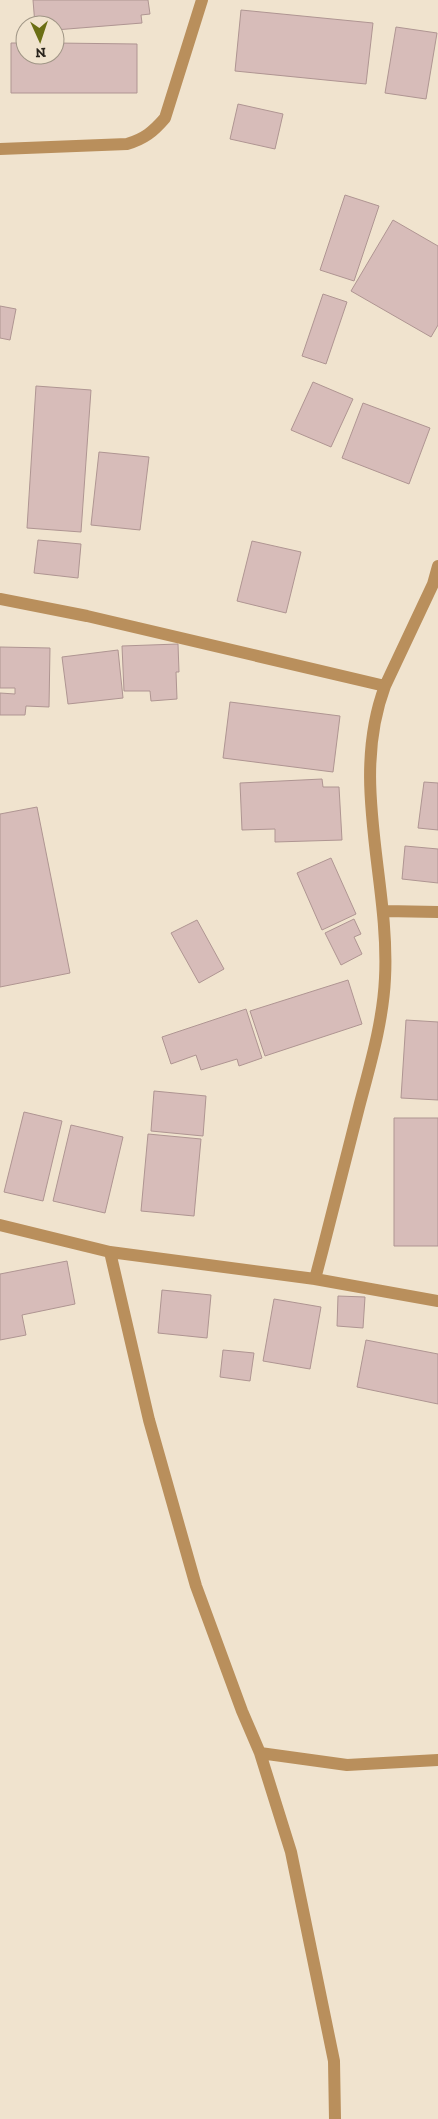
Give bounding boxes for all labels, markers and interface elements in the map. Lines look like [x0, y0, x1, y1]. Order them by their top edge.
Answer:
north arrow [15, 15, 65, 65]
text: N [35, 44, 46, 61]

